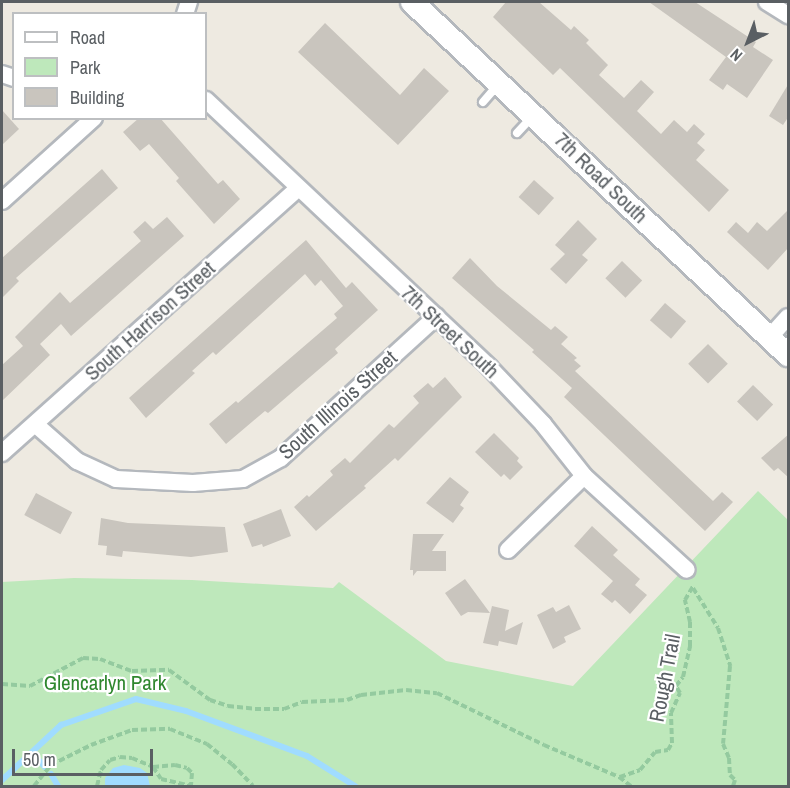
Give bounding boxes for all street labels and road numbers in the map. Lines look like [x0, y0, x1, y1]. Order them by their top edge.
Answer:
street label: 7th Road South [549, 127, 653, 229]
street label: South Harrison Street [80, 256, 220, 386]
street label: 7th Street South [396, 280, 504, 384]
street label: South Illinois Street [274, 345, 402, 465]
street label: Rough Trail [644, 632, 686, 724]

